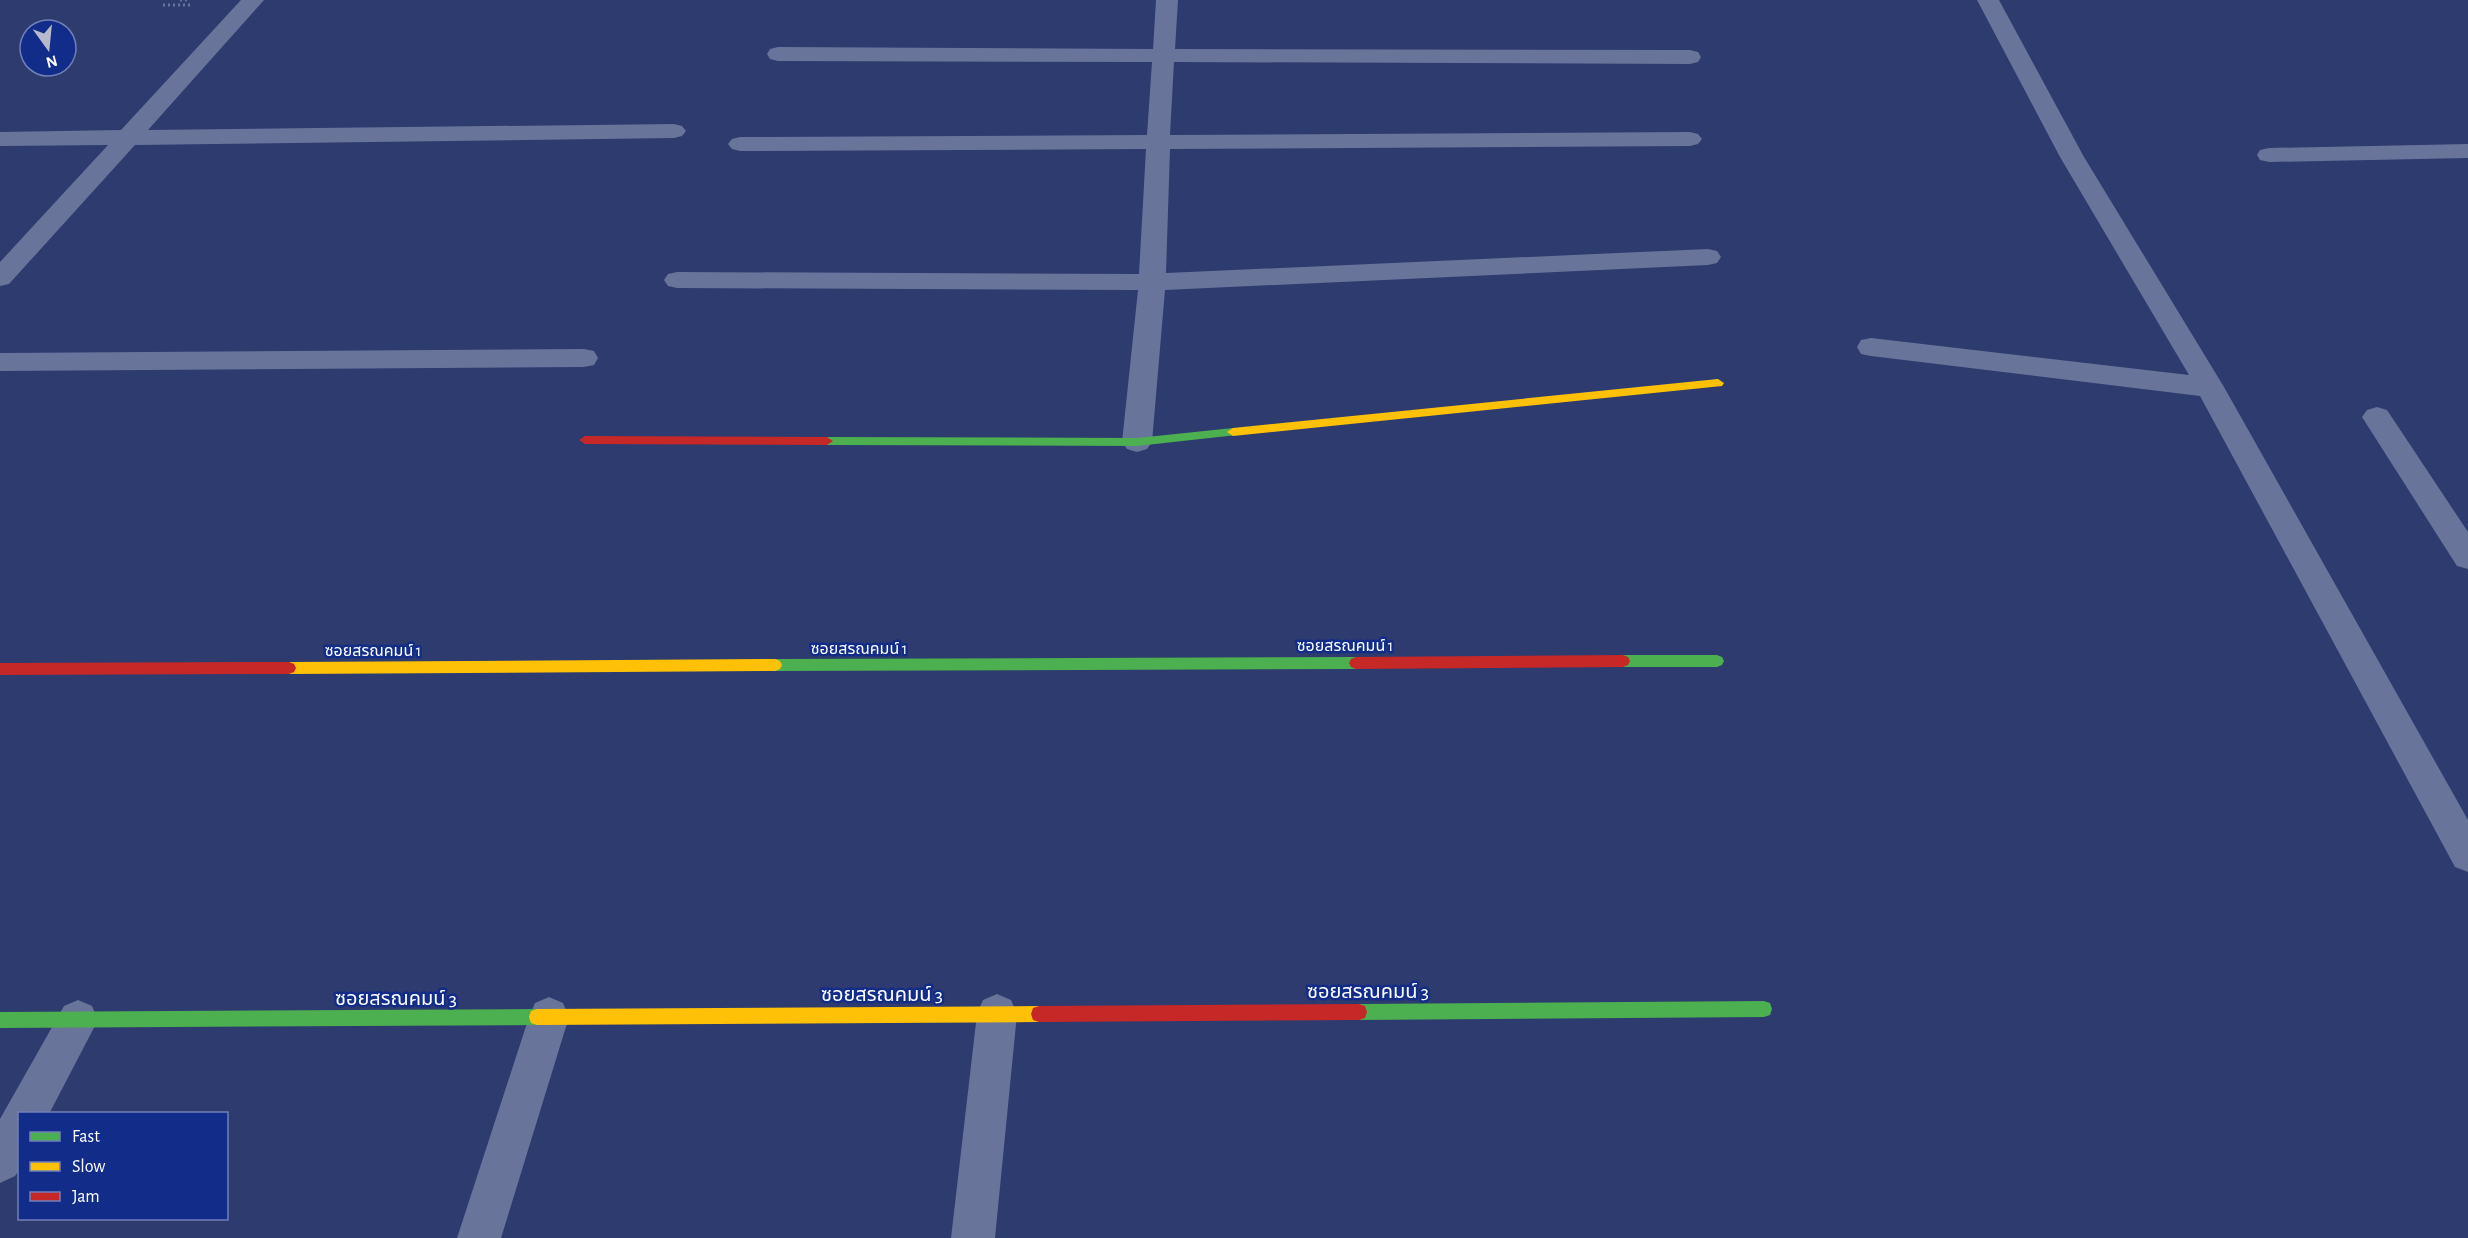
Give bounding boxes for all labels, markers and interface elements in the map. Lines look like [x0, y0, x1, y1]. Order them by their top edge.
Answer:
north arrow [18, 18, 78, 78]
text: N [44, 52, 59, 71]
street label: ซอยสรณคมน์ 1 [1297, 638, 1393, 654]
street label: ซอยสรณคมน์ 1 [811, 641, 907, 657]
street label: ซอยสรณคมน์ 1 [325, 643, 421, 659]
street label: ซอยสรณคมน์ 3 [1307, 982, 1429, 1002]
street label: ซอยสรณคมน์ 3 [821, 985, 943, 1005]
street label: ซอยสรณคมน์ 3 [335, 989, 457, 1009]
legend [18, 1112, 228, 1220]
text: Fast [72, 1128, 100, 1146]
text: Slow [72, 1158, 105, 1176]
text: Jam [72, 1188, 100, 1206]

